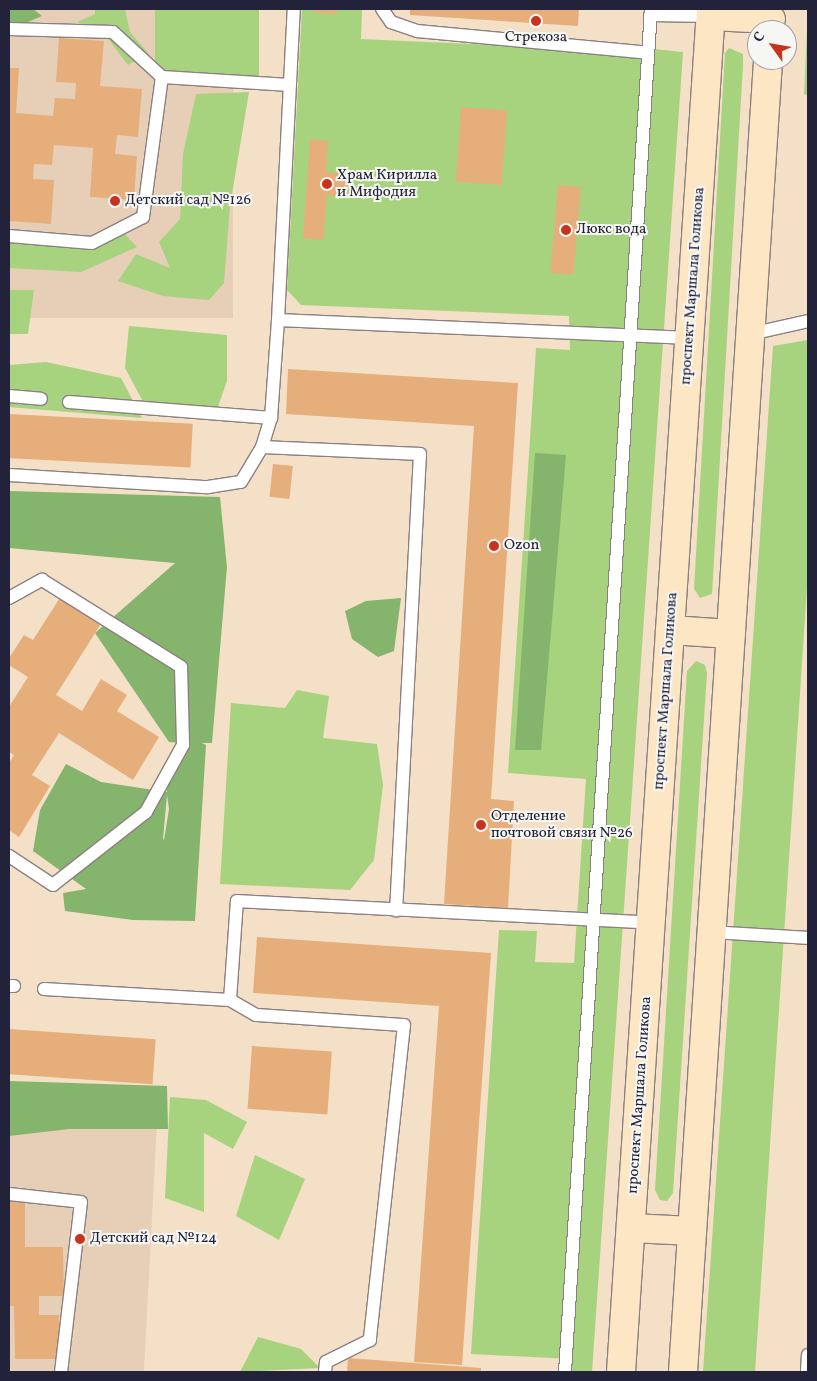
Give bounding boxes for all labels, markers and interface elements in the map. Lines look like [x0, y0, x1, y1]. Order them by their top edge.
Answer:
marker: Стрекоза [530, 15, 542, 27]
north arrow [747, 20, 797, 70]
text: С [749, 28, 770, 46]
place label: Стрекоза [505, 29, 567, 47]
place label: Храм Кирилла и Мифодия [337, 166, 437, 201]
marker: Храм Кирилла и Мифодия [321, 178, 333, 190]
street label: проспект Маршала Голикова [677, 187, 709, 385]
place label: Детский сад №126 [125, 192, 251, 210]
marker: Детский сад №126 [109, 195, 121, 207]
place label: Люкс вода [576, 221, 646, 239]
marker: Люкс вода [560, 224, 572, 236]
place label: Ozon [504, 537, 539, 555]
marker: Ozon [488, 540, 500, 552]
street label: проспект Маршала Голикова [650, 592, 682, 790]
place label: Отделение почтовой связи №26 [491, 807, 633, 842]
marker: Отделение почтовой связи №26 [475, 819, 487, 831]
street label: проспект Маршала Голикова [624, 996, 656, 1194]
place label: Детский сад №124 [90, 1230, 217, 1248]
marker: Детский сад №124 [74, 1233, 86, 1245]

